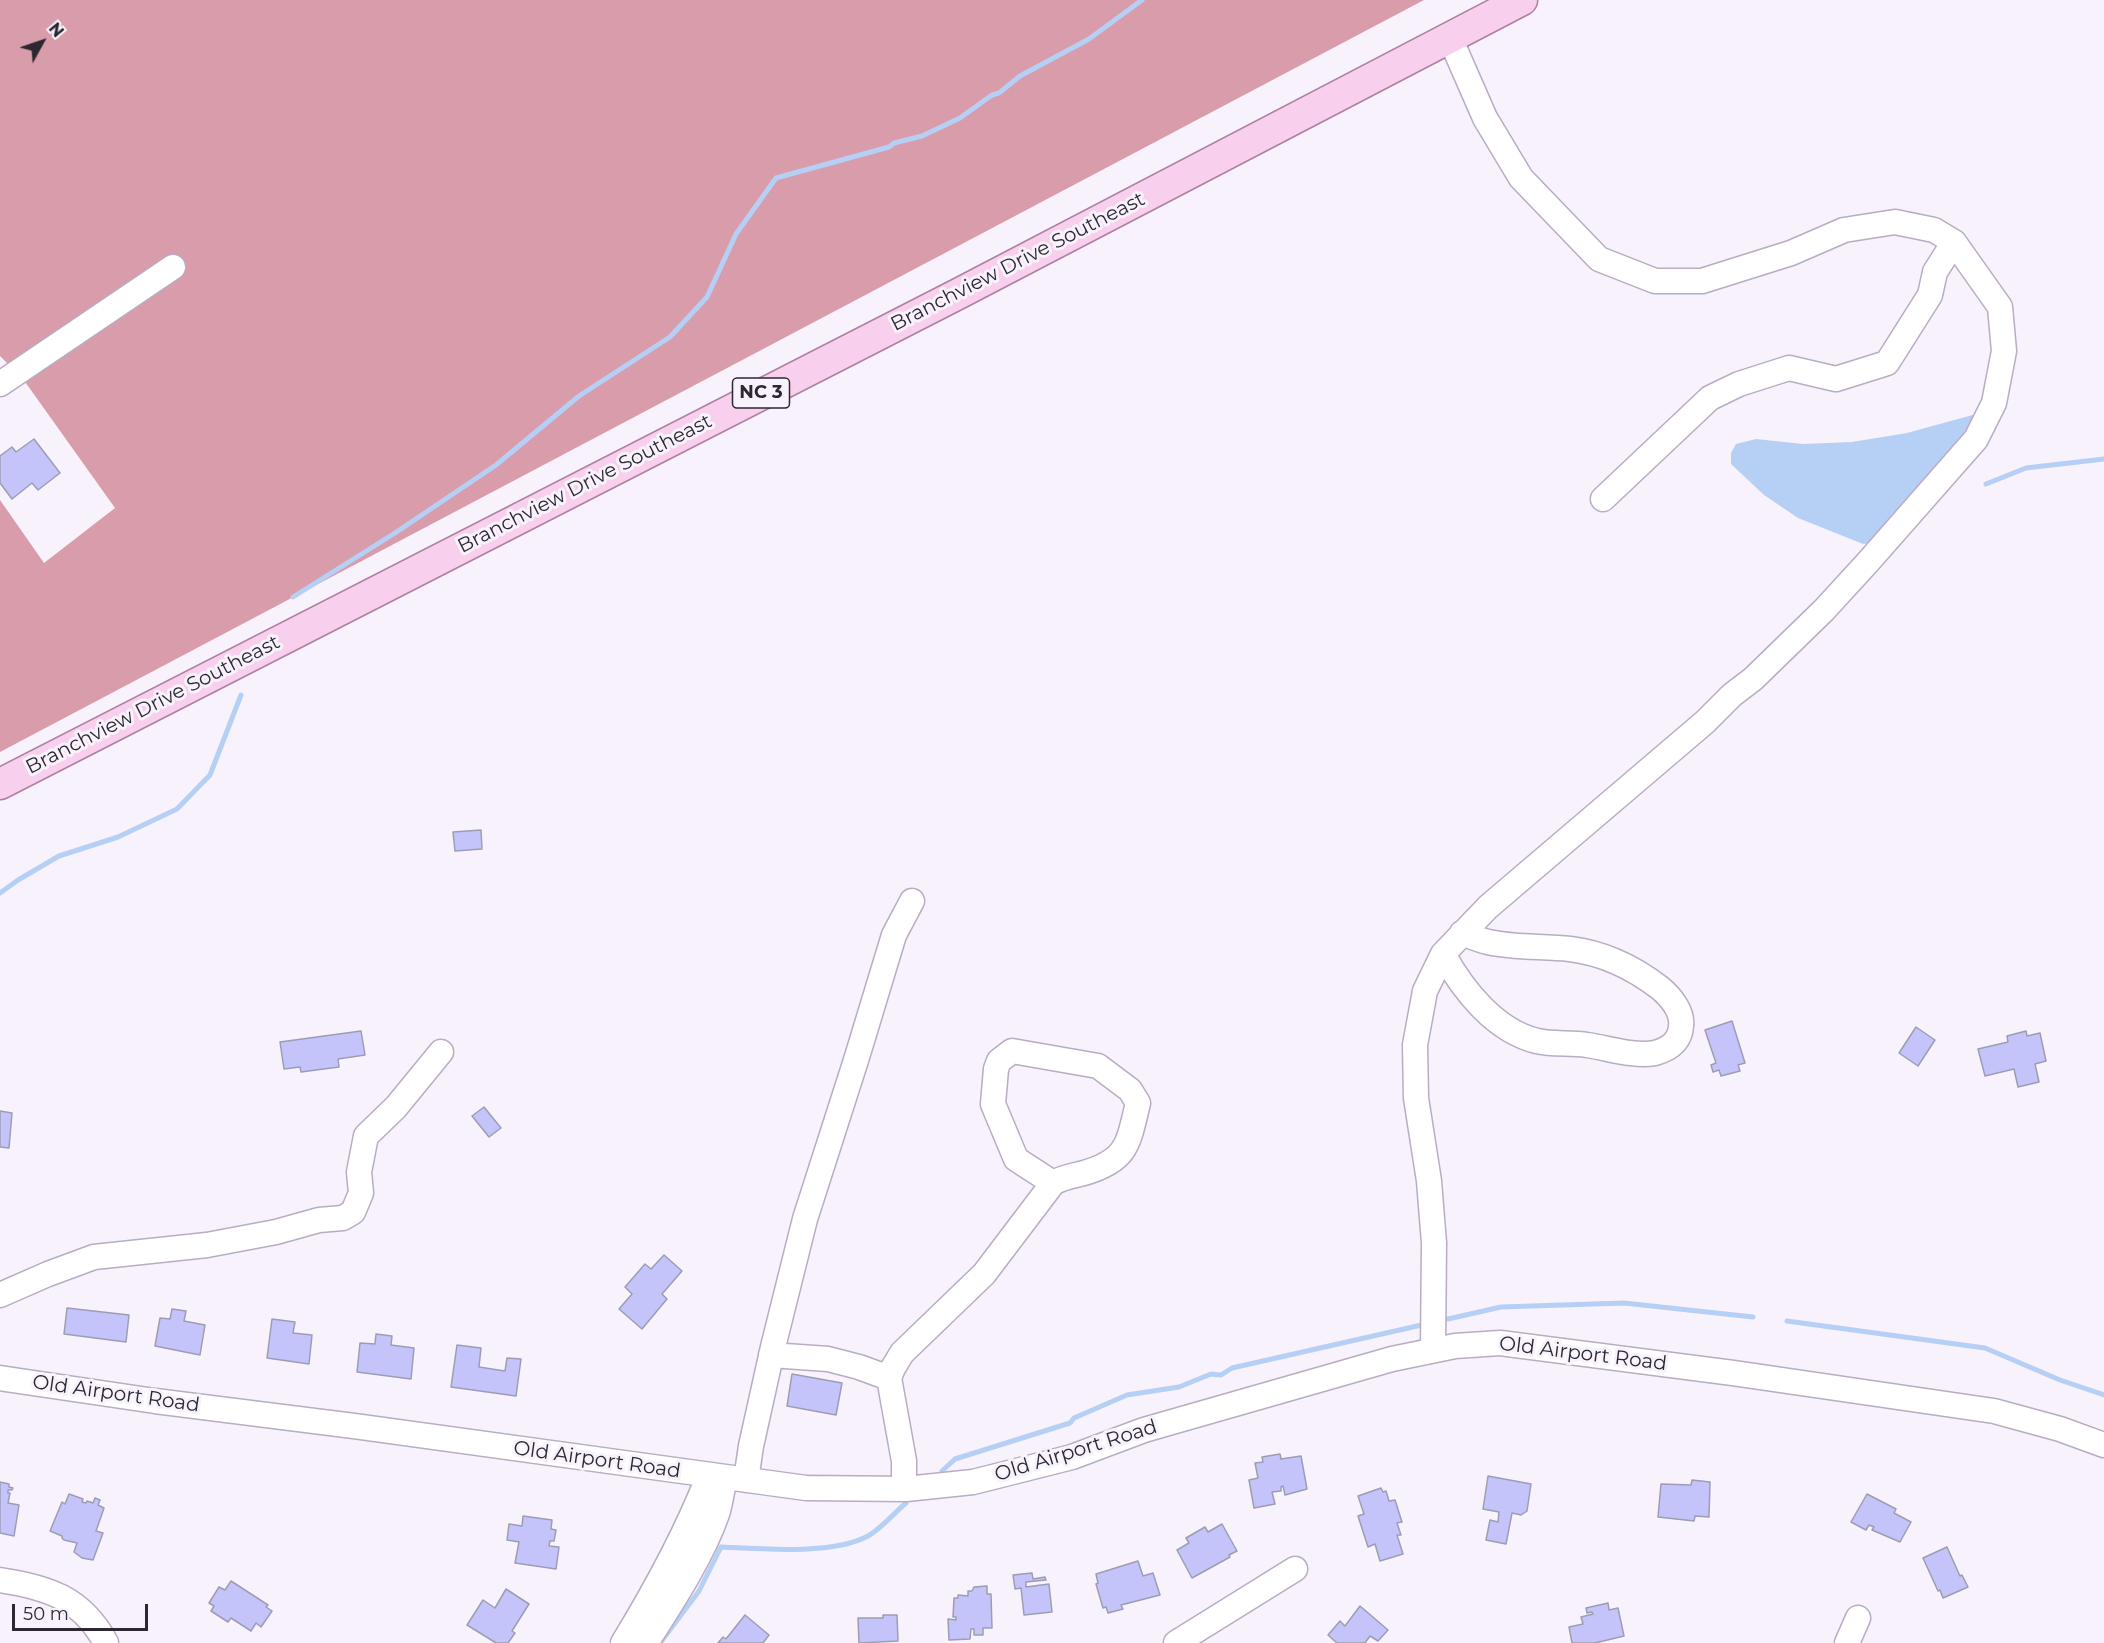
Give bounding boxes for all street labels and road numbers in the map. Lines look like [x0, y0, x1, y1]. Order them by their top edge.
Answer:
street label: Branchview Drive Southeast [887, 187, 1149, 337]
road number: NC 3 [732, 378, 789, 408]
street label: Branchview Drive Southeast [454, 409, 716, 559]
street label: Branchview Drive Southeast [22, 630, 284, 780]
street label: Old Airport Road [1498, 1332, 1668, 1376]
street label: Old Airport Road [31, 1370, 201, 1418]
street label: Old Airport Road [992, 1415, 1160, 1487]
street label: Old Airport Road [512, 1436, 682, 1484]

